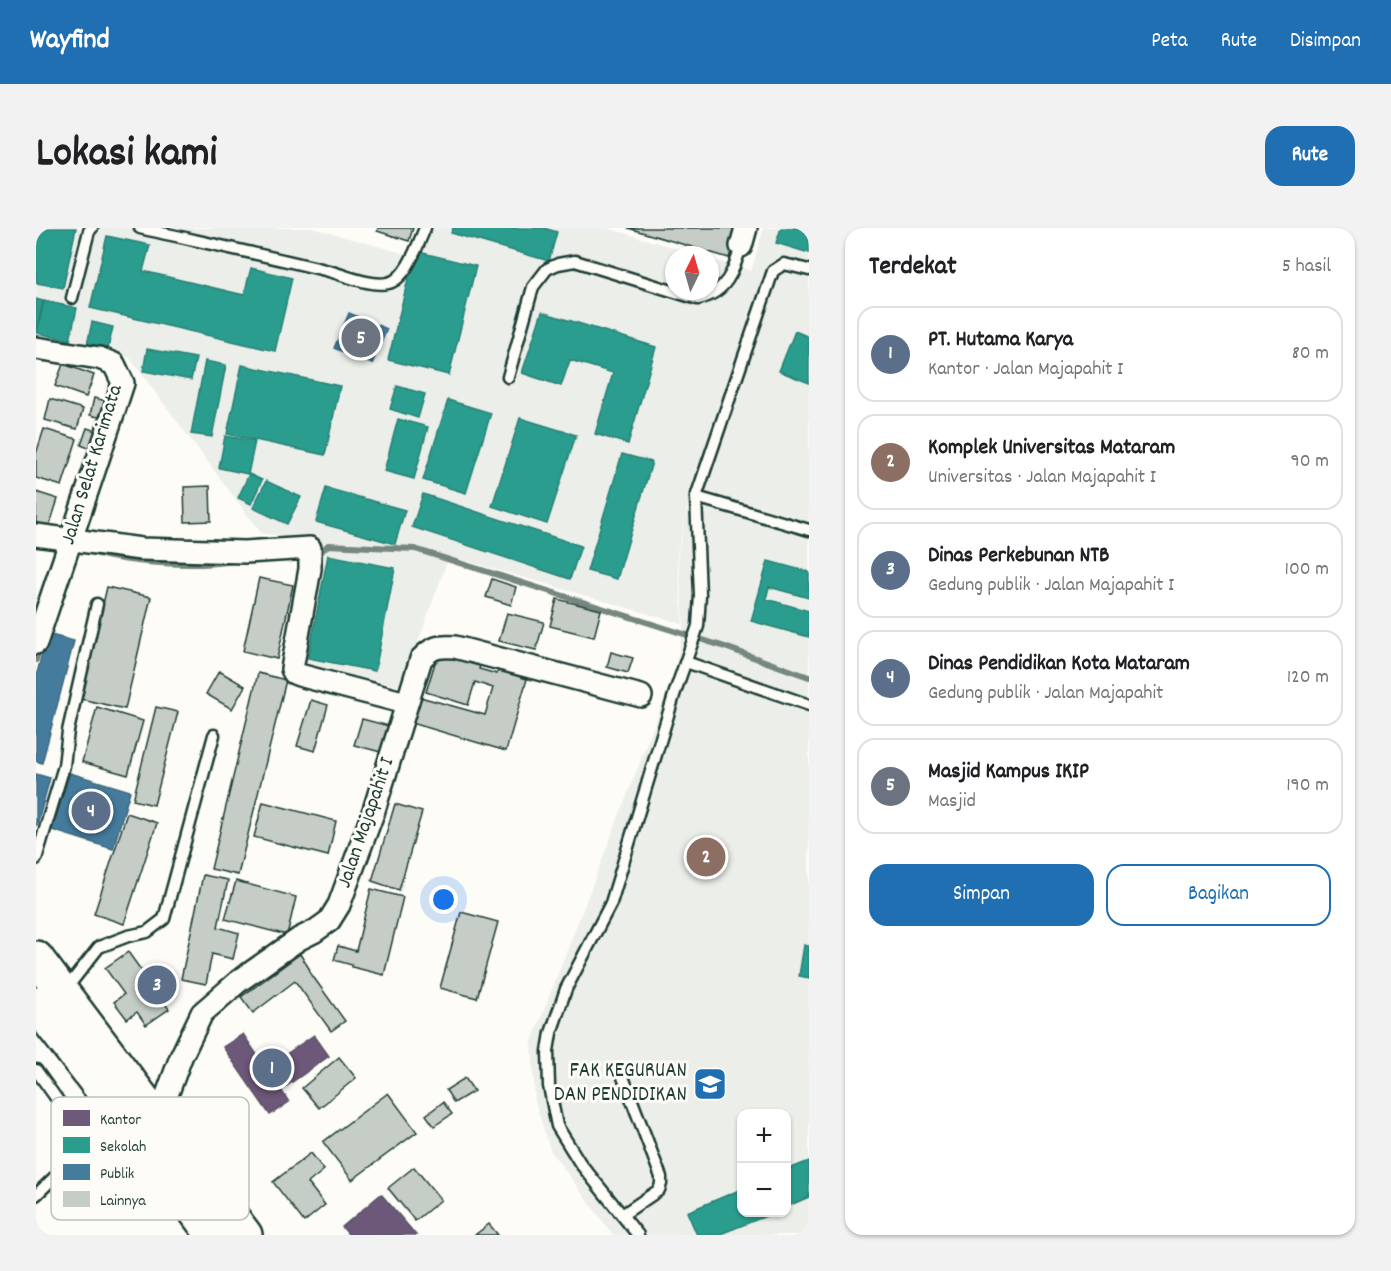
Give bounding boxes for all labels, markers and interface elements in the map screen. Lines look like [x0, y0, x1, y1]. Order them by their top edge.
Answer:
text: Wayfind [30, 22, 110, 62]
text: Peta [1151, 27, 1188, 57]
text: Rute [1221, 27, 1257, 57]
text: Disimpan [1290, 27, 1361, 57]
text: Lokasi kami [36, 126, 217, 186]
button: Rute [1265, 126, 1355, 186]
north arrow [665, 246, 719, 300]
text: Terdekat [869, 249, 957, 286]
text: 5 hasil [1282, 253, 1331, 281]
pin: 5 [342, 316, 380, 360]
text: PT. Hutama Karya [928, 325, 1073, 356]
text: 1 [888, 340, 893, 368]
text: 80 m [1292, 340, 1329, 368]
text: Kantor · Jalan Majapahit I [928, 356, 1123, 384]
street label: Jalan Selat Karimata [54, 380, 132, 549]
text: Komplek Universitas Mataram [928, 433, 1175, 464]
text: 2 [886, 448, 895, 476]
text: 90 m [1291, 448, 1329, 476]
text: Universitas · Jalan Majapahit I [928, 464, 1156, 492]
text: Dinas Perkebunan NTB [928, 541, 1109, 572]
text: 3 [886, 556, 895, 584]
text: 100 m [1285, 556, 1329, 584]
text: Gedung publik · Jalan Majapahit I [928, 572, 1174, 600]
text: Dinas Pendidikan Kota Mataram [928, 649, 1190, 680]
text: 4 [886, 664, 895, 692]
text: 120 m [1287, 664, 1329, 692]
text: Gedung publik · Jalan Majapahit [928, 680, 1163, 708]
street label: Jalan Majapahit I [331, 753, 404, 892]
text: Masjid Kampus IKIP [928, 757, 1089, 788]
text: 5 [886, 772, 895, 800]
text: 190 m [1286, 772, 1329, 800]
pin: 4 [72, 788, 110, 834]
text: Masjid [928, 788, 976, 816]
pin: 2 [686, 834, 726, 880]
button: Simpan [869, 864, 1094, 926]
button: Bagikan [1106, 864, 1331, 926]
your location [429, 885, 458, 914]
pin: 3 [138, 962, 176, 1008]
pin: 1 [252, 1046, 292, 1090]
place label: FAK KEGURUAN DAN PENDIDIKAN [554, 1057, 687, 1111]
school or university icon: FAK KEGURUAN DAN PENDIDIKAN [692, 1066, 728, 1102]
legend [51, 1097, 249, 1220]
text: Kantor [100, 1109, 141, 1132]
map controls [737, 1109, 791, 1217]
button: + [737, 1109, 791, 1163]
text: Sekolah [100, 1136, 146, 1159]
text: Publik [100, 1163, 134, 1186]
button: − [737, 1163, 791, 1217]
text: Lainnya [100, 1190, 146, 1213]

